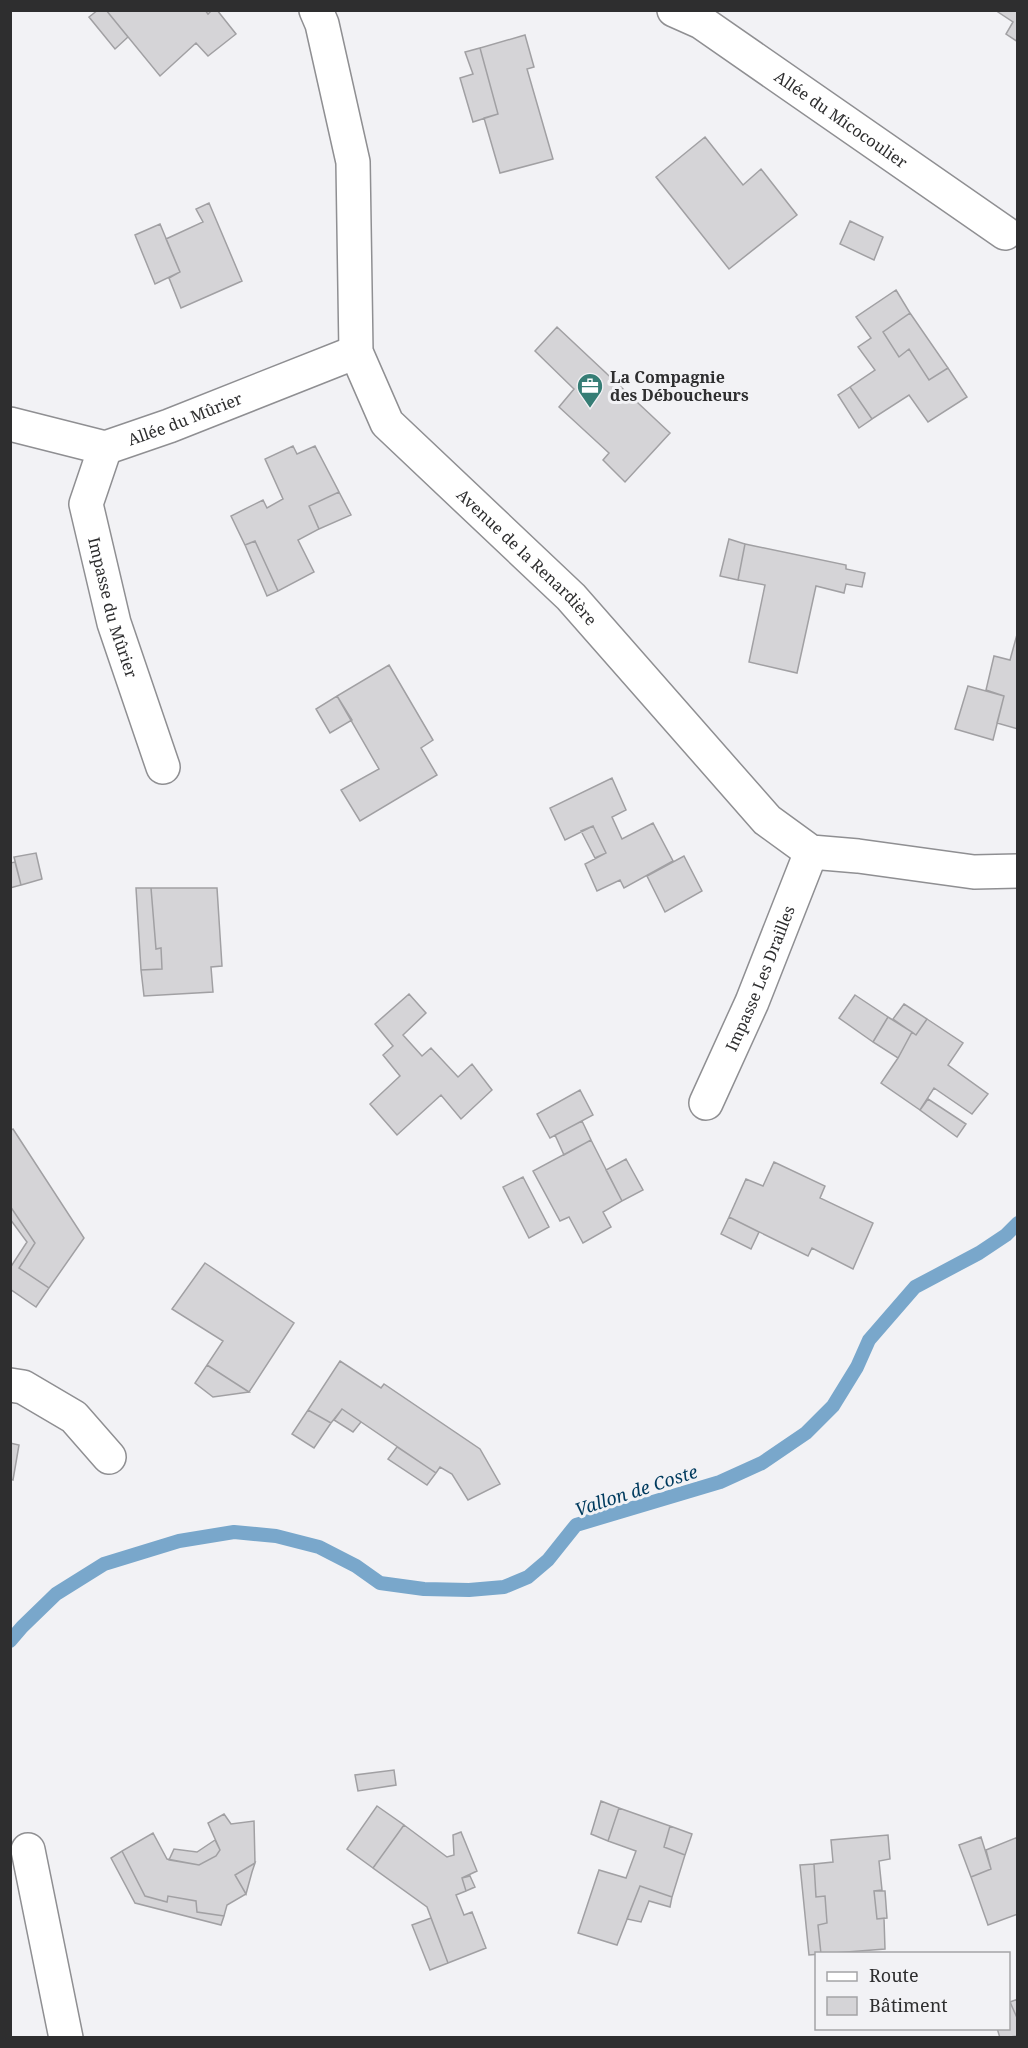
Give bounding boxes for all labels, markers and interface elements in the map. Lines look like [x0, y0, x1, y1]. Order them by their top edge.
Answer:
street label: Allée du Micocoulier [770, 65, 912, 173]
place label: La Compagnie des Déboucheurs [610, 366, 749, 406]
office icon: La Compagnie des Déboucheurs [575, 371, 605, 409]
street label: Allée du Mûrier [125, 387, 246, 450]
street label: Avenue de la Renardière [452, 484, 602, 630]
street label: Impasse du Mûrier [83, 535, 143, 681]
street label: Impasse Les Drailles [720, 902, 800, 1055]
water label: Vallon de Coste [572, 1459, 701, 1521]
legend [815, 1952, 1010, 2030]
text: Route [869, 1963, 919, 1987]
text: Bâtiment [869, 1993, 948, 2017]

